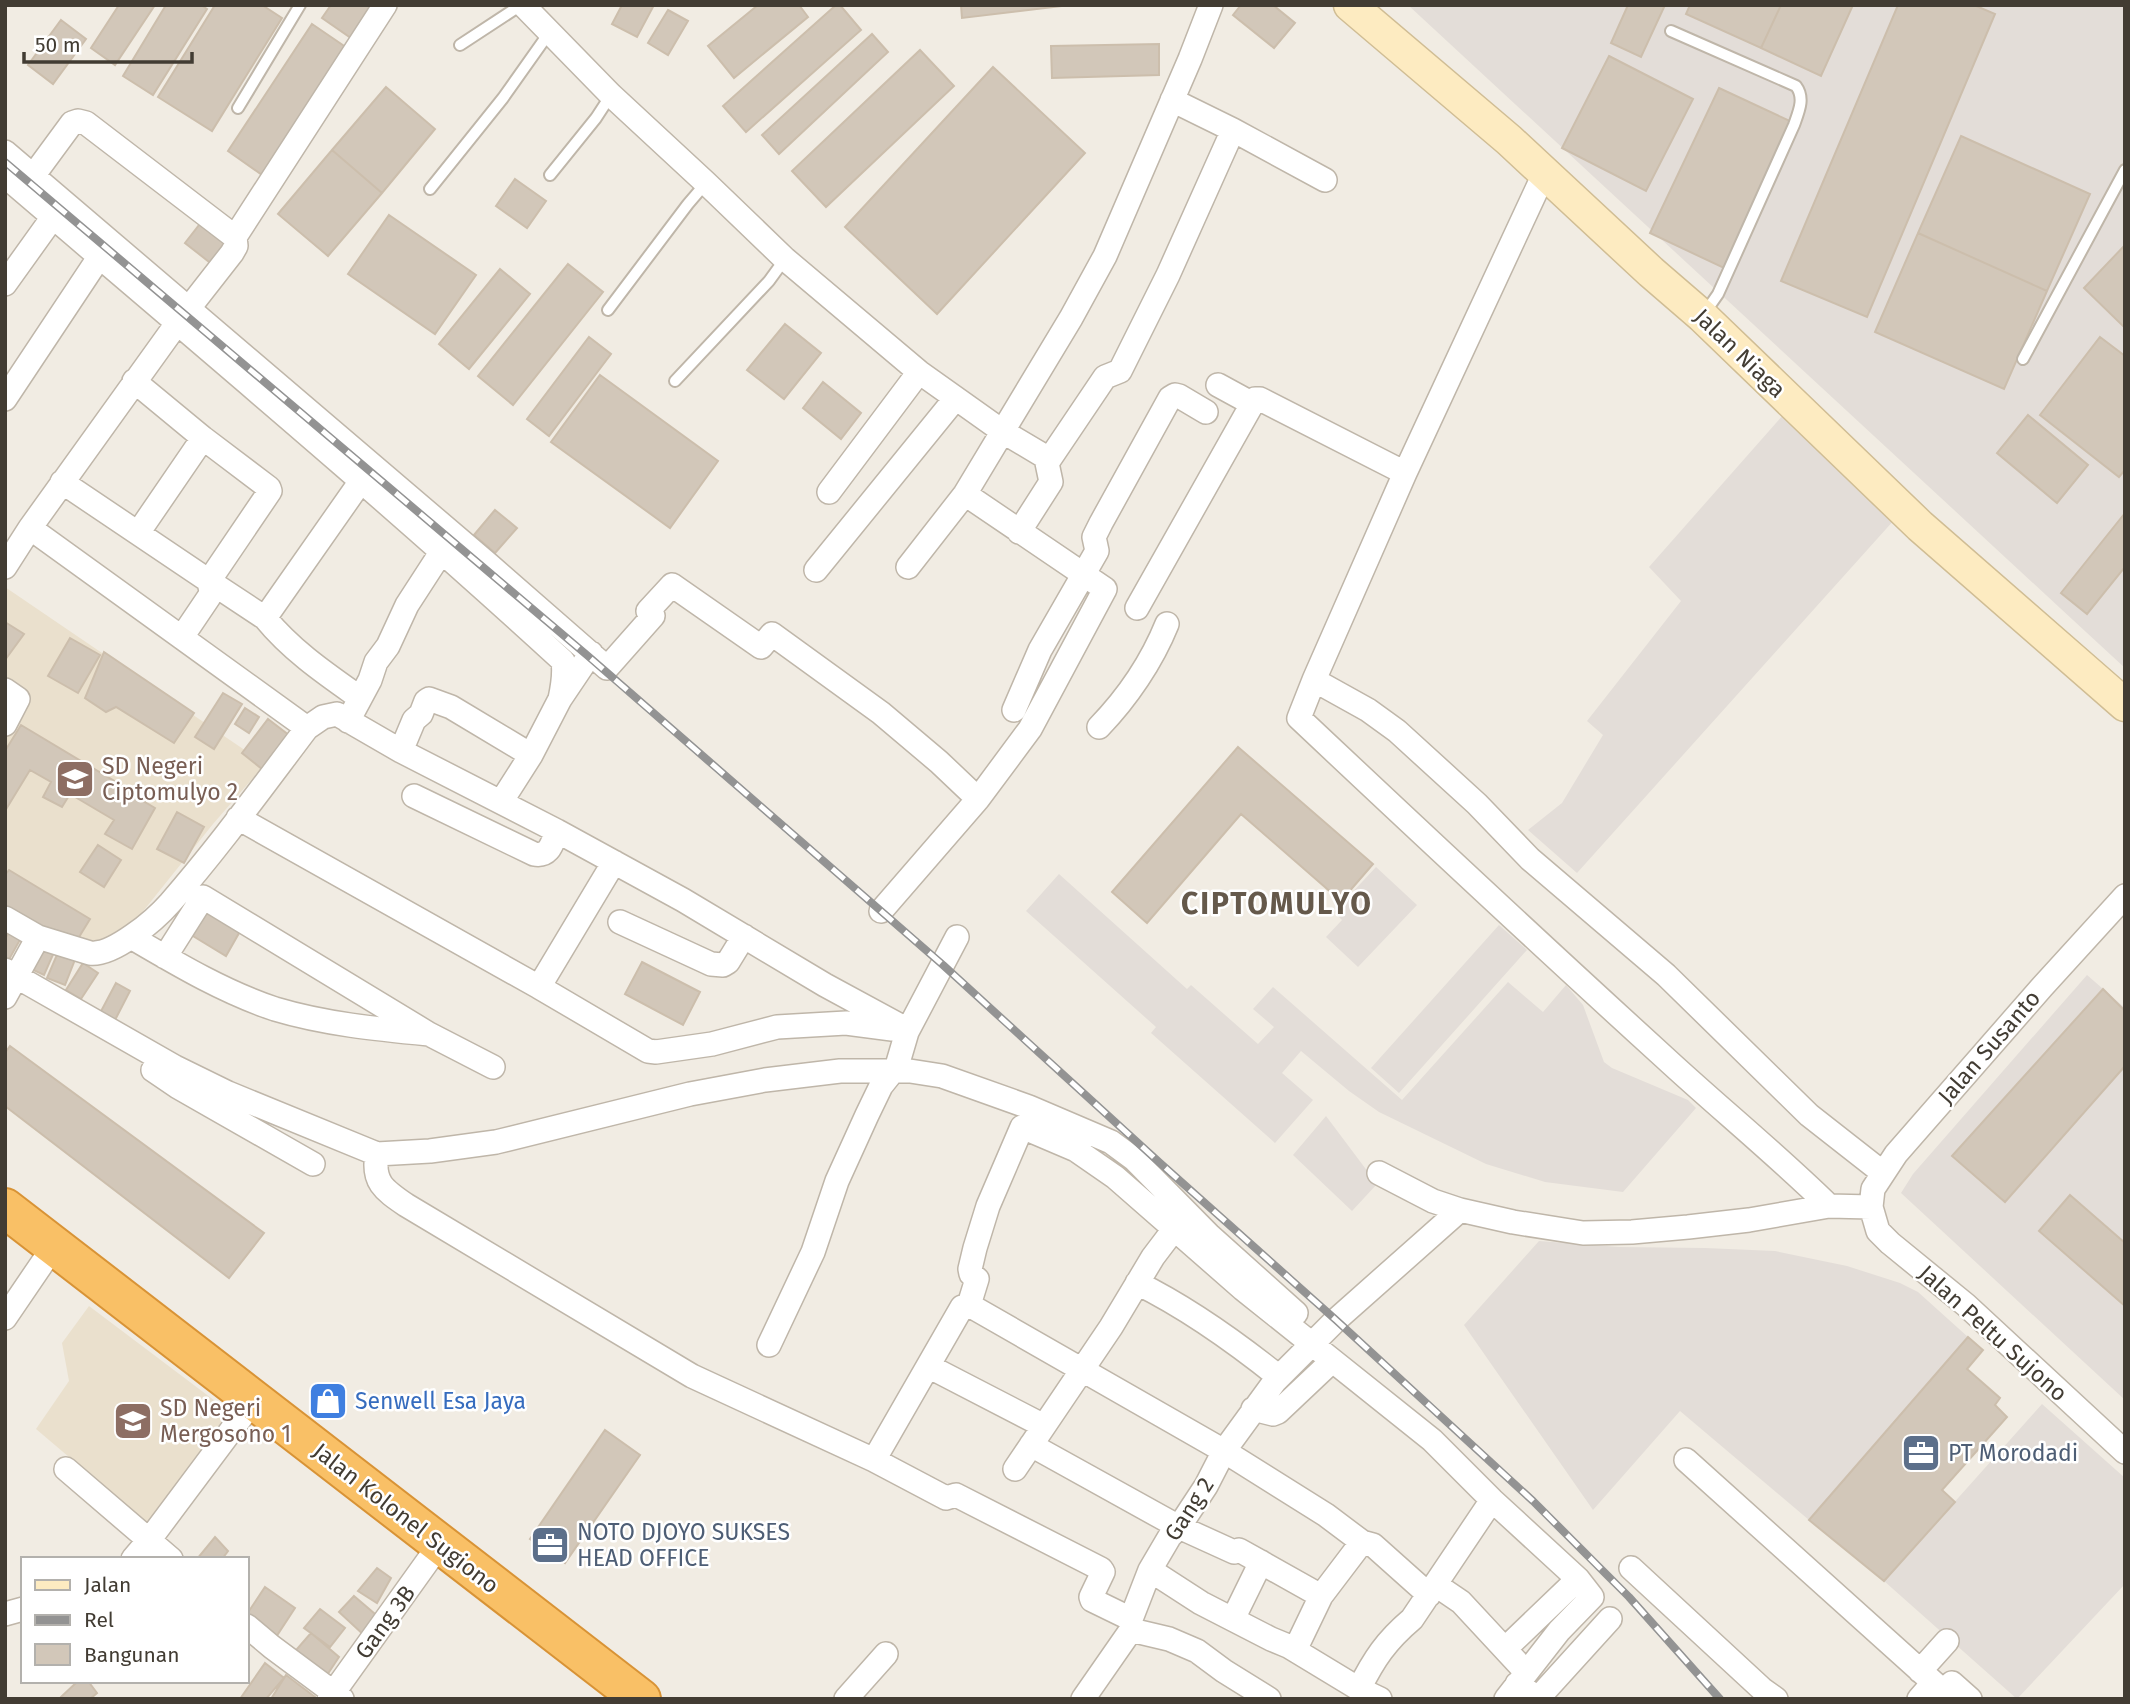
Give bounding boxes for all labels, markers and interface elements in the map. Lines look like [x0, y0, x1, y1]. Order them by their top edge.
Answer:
scale bar [24, 21, 192, 65]
text: 50 m [35, 32, 81, 58]
street label: Jalan Niaga [1688, 302, 1792, 404]
place label: SD Negeri Ciptomulyo 2 [102, 752, 238, 806]
school or university icon: SD Negeri Ciptomulyo 2 [54, 758, 96, 800]
district label: CIPTOMULYO [1181, 886, 1373, 922]
street label: Jalan Susanto [1932, 984, 2046, 1110]
street label: Jalan Peltu Sujono [1913, 1259, 2073, 1407]
shop icon: Senwell Esa Jaya [307, 1380, 349, 1422]
place label: Senwell Esa Jaya [355, 1387, 526, 1415]
place label: SD Negeri Mergosono 1 [160, 1394, 291, 1448]
school or university icon: SD Negeri Mergosono 1 [112, 1400, 154, 1442]
office icon: PT Morodadi [1900, 1432, 1942, 1474]
street label: Jalan Kolonel Sugiono [307, 1437, 505, 1599]
place label: PT Morodadi [1948, 1439, 2078, 1467]
street label: Gang 2 [1158, 1472, 1220, 1546]
place label: NOTO DJOYO SUKSES HEAD OFFICE [577, 1518, 790, 1572]
office icon: NOTO DJOYO SUKSES HEAD OFFICE [529, 1524, 571, 1566]
legend [21, 1557, 248, 1683]
text: Jalan [84, 1572, 131, 1598]
street label: Gang 3B [349, 1580, 421, 1664]
text: Rel [84, 1607, 114, 1633]
text: Bangunan [84, 1642, 179, 1668]

